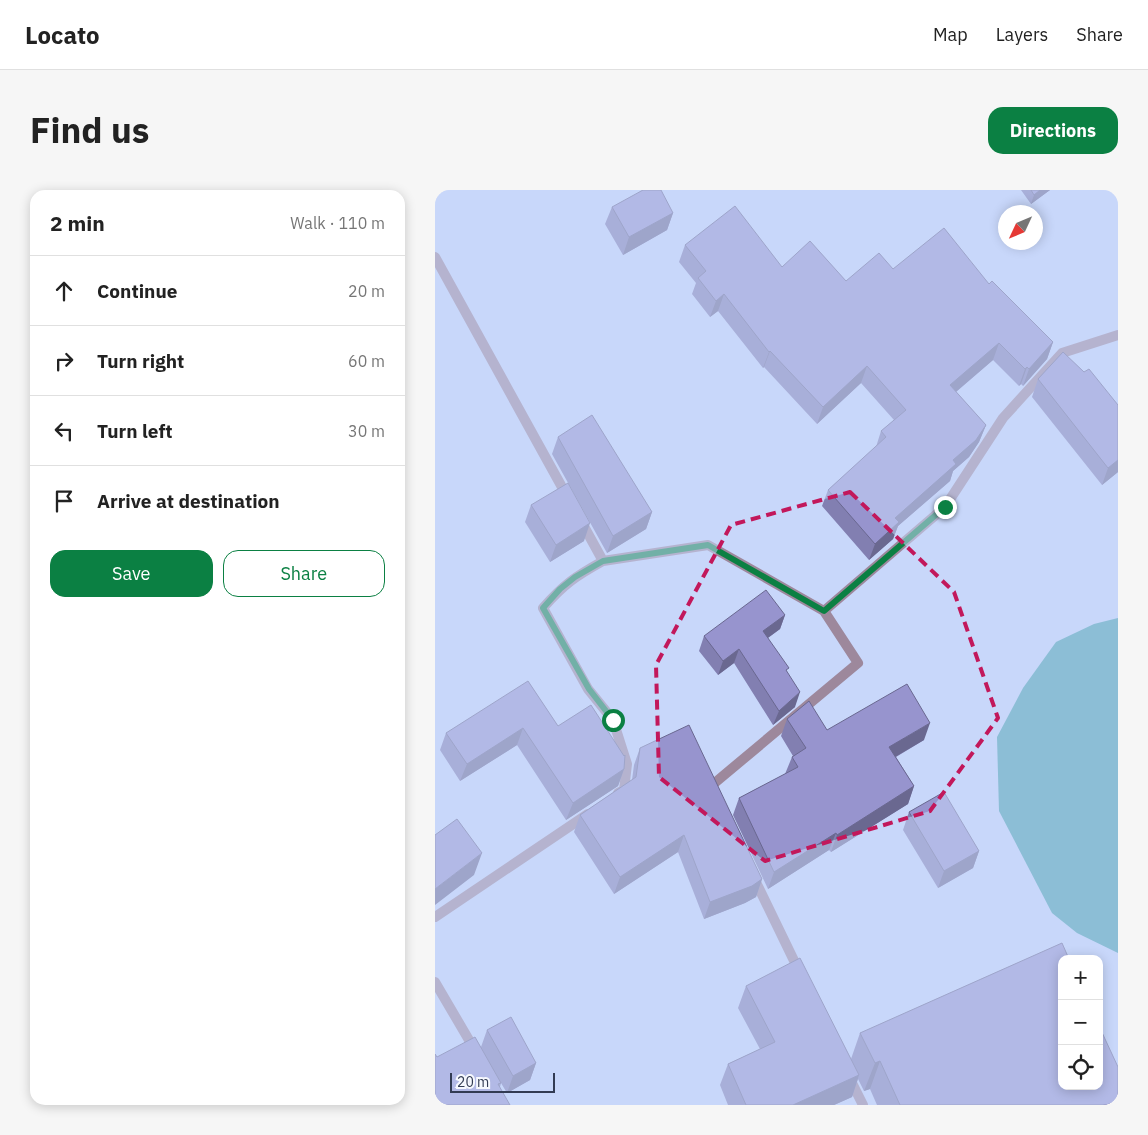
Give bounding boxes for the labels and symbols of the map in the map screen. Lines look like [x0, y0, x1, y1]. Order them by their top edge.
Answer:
north arrow [998, 205, 1043, 250]
route end [934, 496, 957, 519]
route start [602, 709, 625, 732]
scale bar [450, 1070, 555, 1093]

